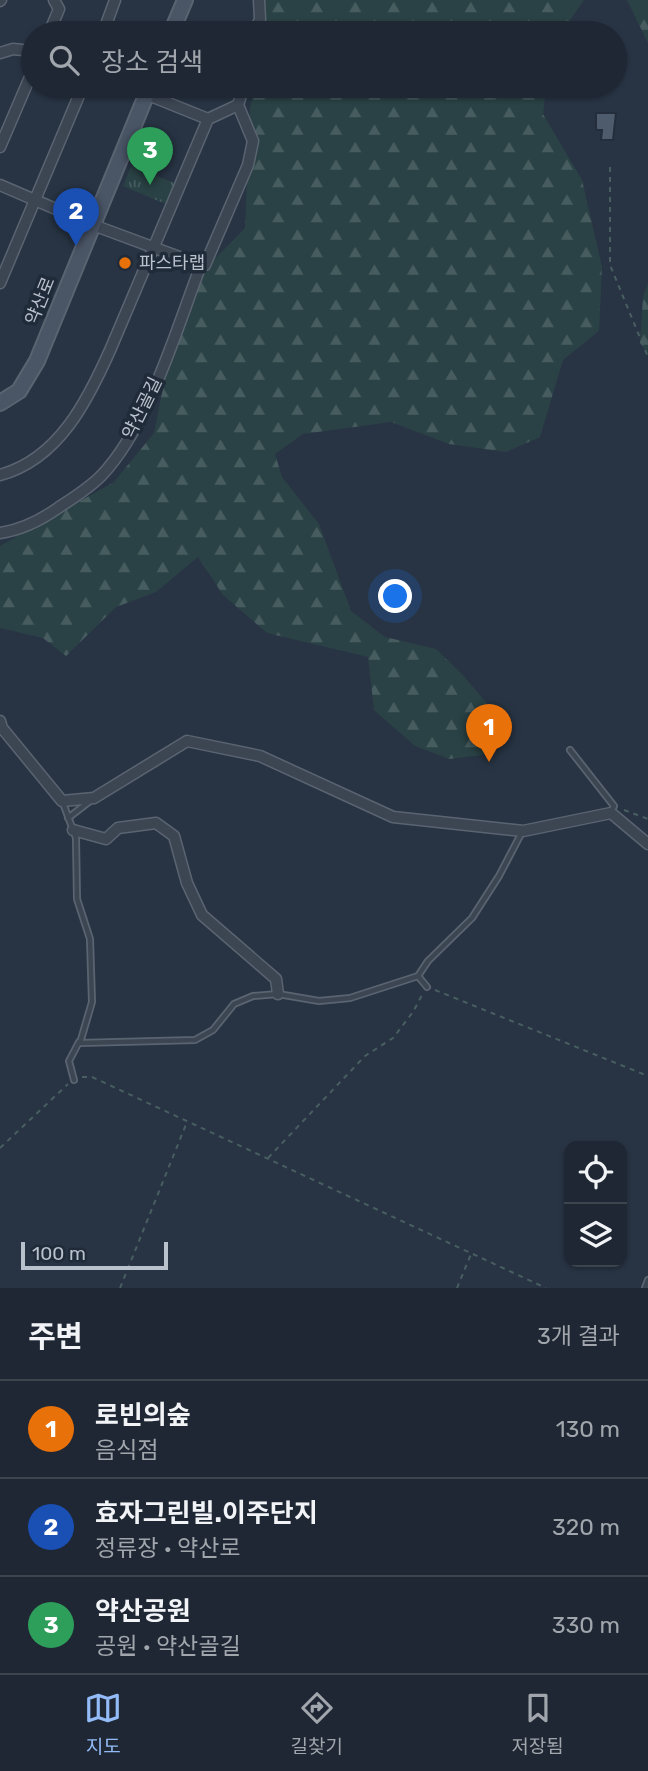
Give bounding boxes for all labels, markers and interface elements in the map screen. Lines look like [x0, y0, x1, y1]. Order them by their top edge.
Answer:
search box [21, 21, 627, 98]
icon: search [45, 41, 83, 79]
text: 장소 검색 [101, 47, 203, 78]
pin: 3 [127, 127, 173, 185]
pin: 2 [53, 188, 99, 246]
place label: 파스타랩 [139, 252, 205, 274]
marker: 파스타랩 [117, 255, 133, 271]
street label: 약산로 [20, 274, 60, 328]
street label: 약산골길 [118, 373, 166, 443]
your location [378, 579, 412, 613]
pin: 1 [466, 704, 512, 762]
map controls [564, 1141, 627, 1267]
button: locate [564, 1141, 627, 1204]
button: layers [564, 1204, 627, 1267]
scale bar [21, 1239, 168, 1271]
text: 100 m [32, 1242, 86, 1265]
text: 주변 [28, 1319, 83, 1355]
text: 3개 결과 [537, 1322, 620, 1350]
text: 로빈의숲 [95, 1400, 191, 1431]
text: 1 [45, 1415, 57, 1443]
text: 130 m [556, 1415, 620, 1443]
text: 음식점 [95, 1436, 158, 1464]
text: 효자그린빌.이주단지 [95, 1498, 318, 1529]
text: 2 [44, 1513, 58, 1541]
text: 320 m [552, 1513, 620, 1541]
text: 정류장 · 약산로 [95, 1534, 241, 1562]
text: 약산공원 [95, 1596, 191, 1627]
text: 3 [43, 1611, 59, 1639]
text: 330 m [552, 1611, 620, 1639]
text: 공원 · 약산골길 [95, 1632, 241, 1660]
tab: 지도 [84, 1689, 122, 1758]
tab: 길찾기 [291, 1689, 343, 1758]
tab: 저장됨 [511, 1689, 564, 1758]

